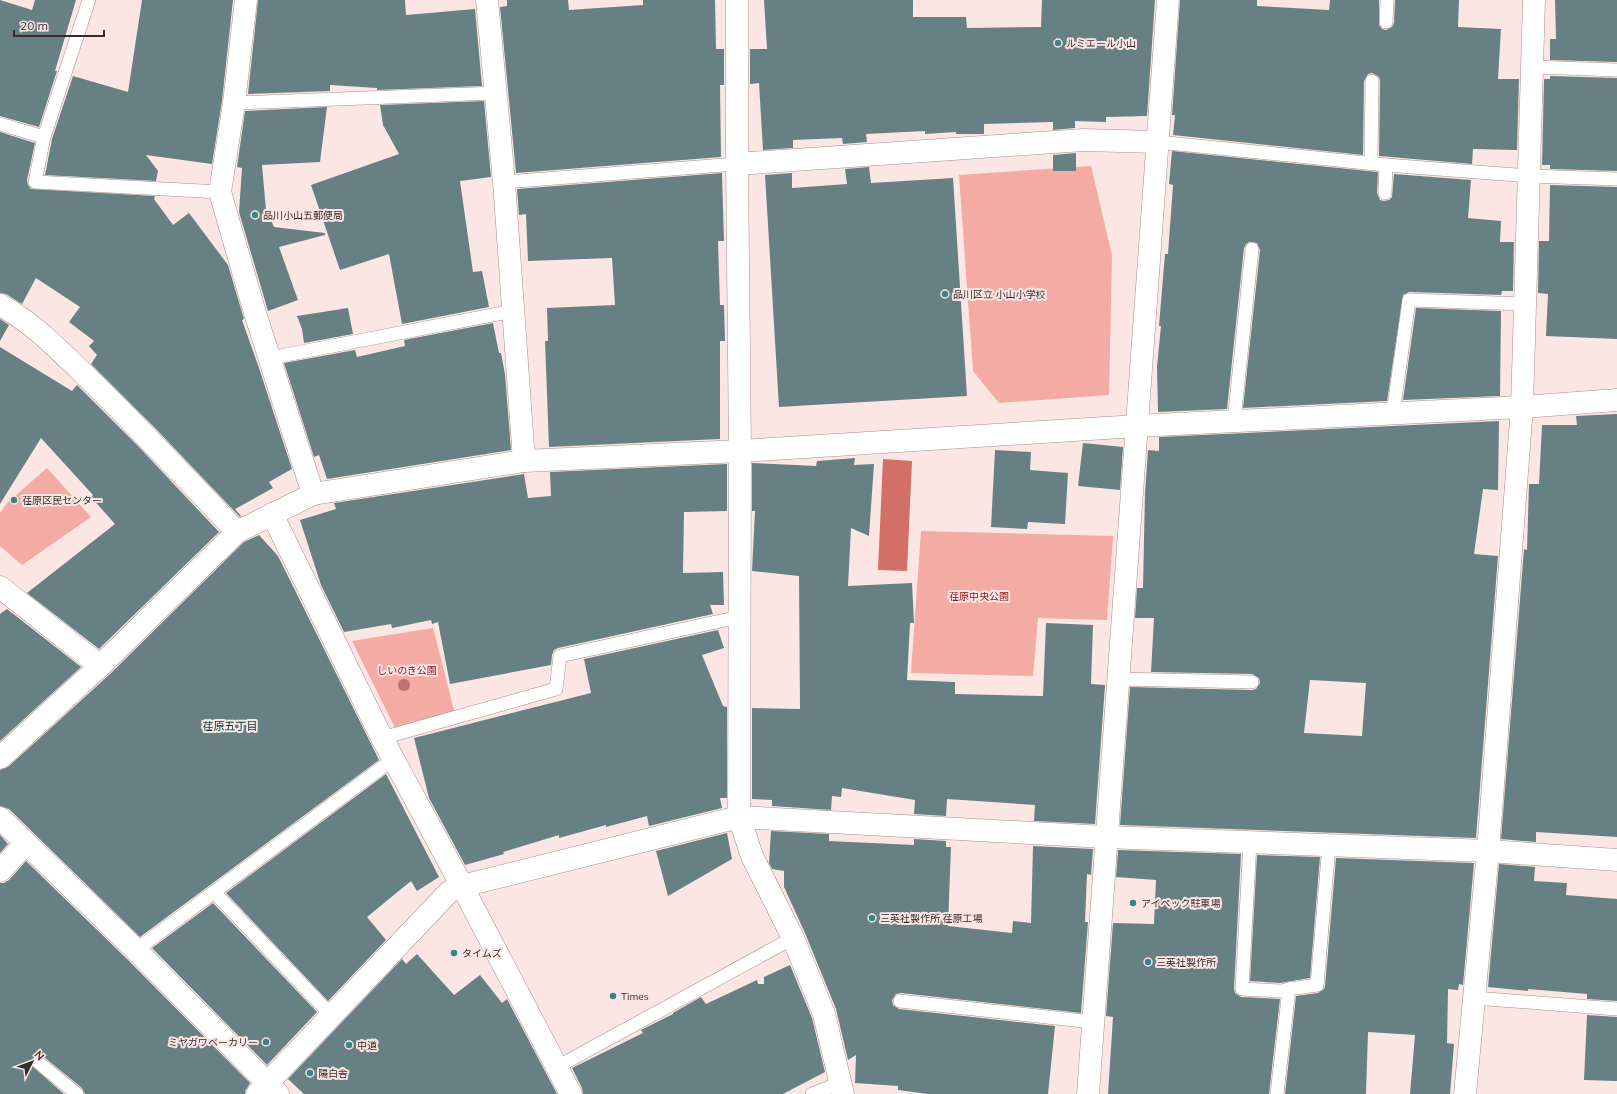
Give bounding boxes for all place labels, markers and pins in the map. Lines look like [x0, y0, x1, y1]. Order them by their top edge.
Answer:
place label: ルミエール小山 [1066, 37, 1136, 50]
marker: ルミエール小山 [1053, 38, 1063, 48]
place label: 品川小山五郵便局 [263, 209, 343, 222]
marker: 品川小山五郵便局 [250, 210, 260, 220]
place label: 品川区立 小山小学校 [953, 288, 1046, 301]
marker: 品川区立 小山小学校 [940, 289, 950, 299]
place label: 荏原区民センター [22, 494, 102, 507]
marker: 荏原区民センター [9, 495, 19, 505]
place label: アイペック駐車場 [1141, 897, 1221, 910]
marker: アイペック駐車場 [1128, 898, 1138, 908]
place label: 三英社製作所 荏原工場 [880, 912, 983, 925]
marker: 三英社製作所 荏原工場 [867, 913, 877, 923]
place label: タイムズ [462, 947, 502, 960]
marker: タイムズ [449, 948, 459, 958]
place label: 三英社製作所 [1156, 956, 1216, 969]
marker: 三英社製作所 [1143, 957, 1153, 967]
place label: Times [621, 990, 649, 1003]
marker: Times [608, 991, 618, 1001]
place label: ミヤガワベーカリー [168, 1036, 258, 1049]
marker: ミヤガワベーカリー [261, 1037, 271, 1047]
place label: 中道 [357, 1039, 377, 1052]
marker: 中道 [344, 1040, 354, 1050]
place label: 陽白舎 [318, 1067, 348, 1080]
marker: 陽白舎 [305, 1068, 315, 1078]

